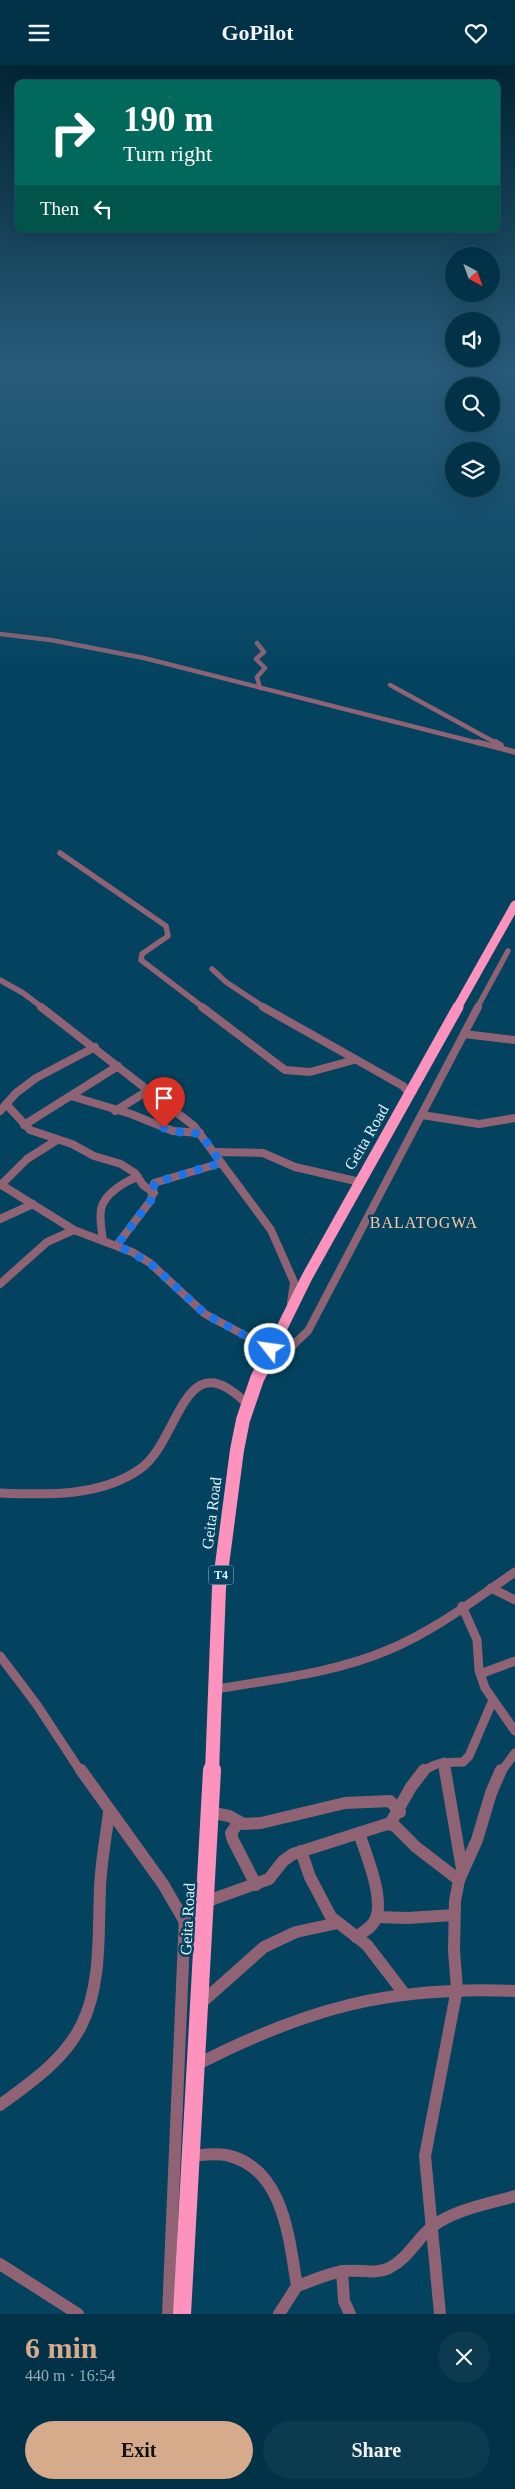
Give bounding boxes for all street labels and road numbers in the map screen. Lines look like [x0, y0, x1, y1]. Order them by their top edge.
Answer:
street label: Geita Road [341, 1102, 392, 1173]
street label: Geita Road [199, 1476, 224, 1550]
road number: T4 [208, 1565, 234, 1585]
street label: Geita Road [177, 1882, 198, 1956]

